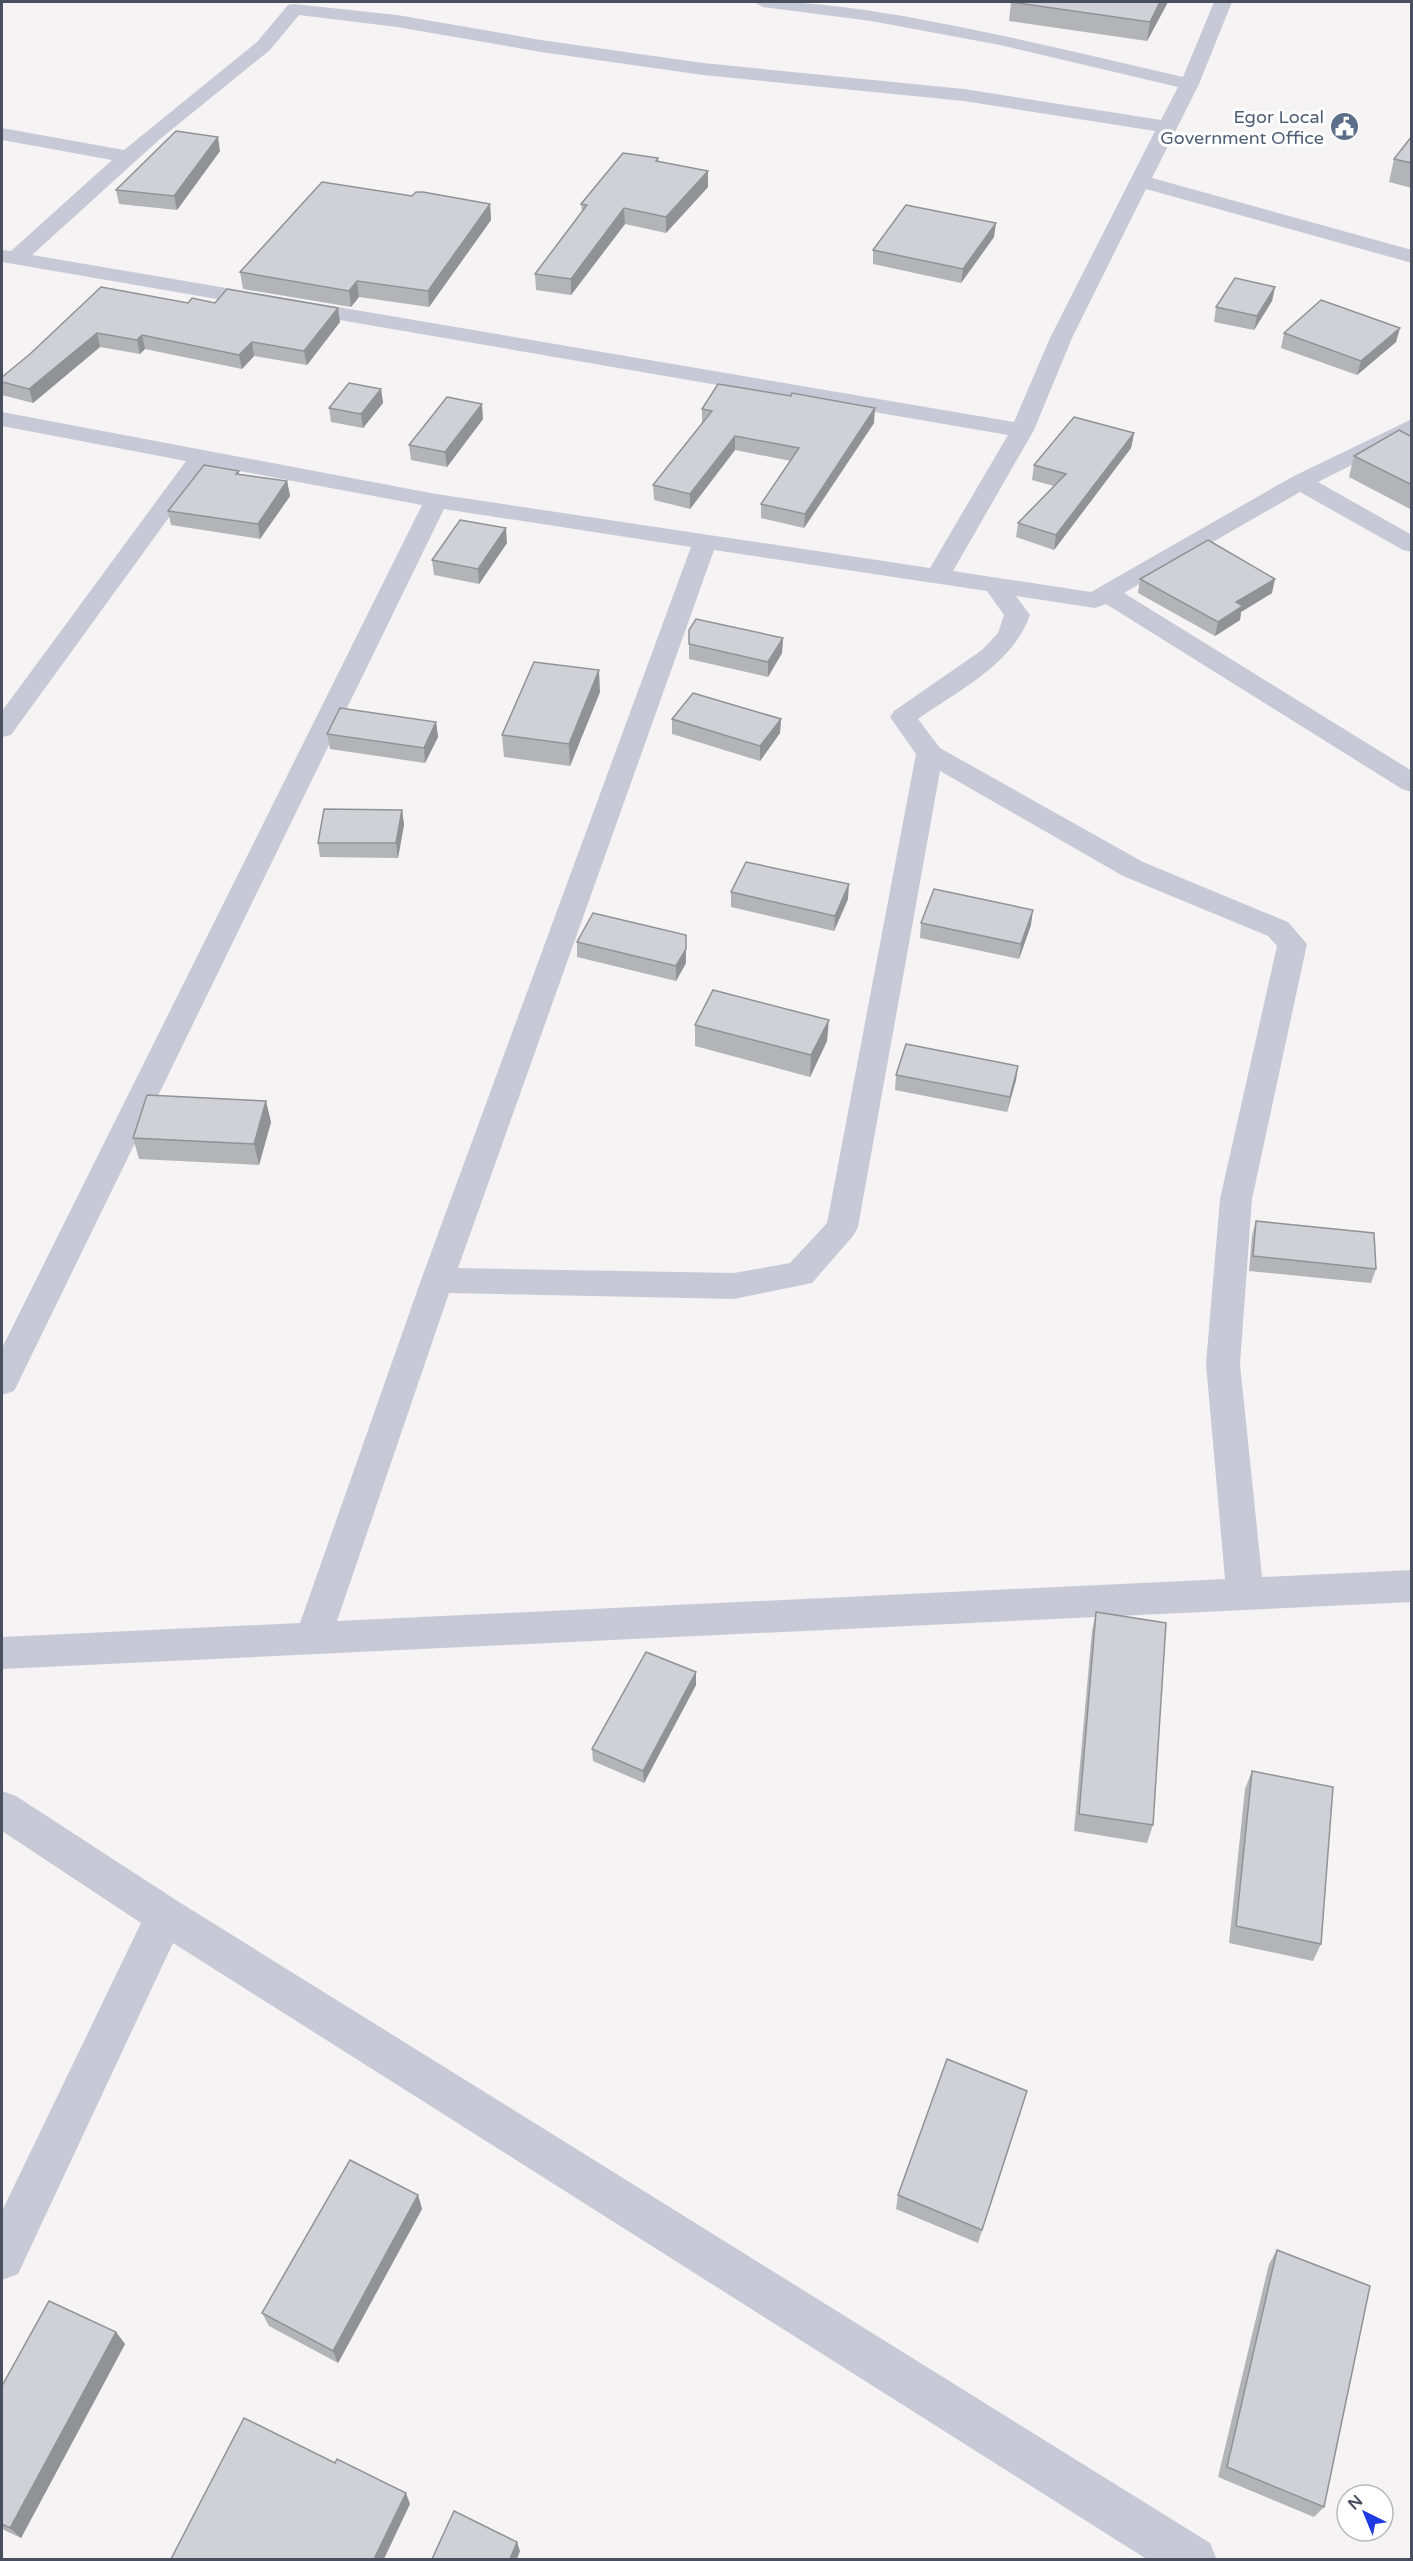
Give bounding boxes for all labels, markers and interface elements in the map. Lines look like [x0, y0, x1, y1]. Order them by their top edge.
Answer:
place label: Egor Local Government Office [1160, 106, 1324, 149]
public building icon: Egor Local Government Office [1329, 111, 1361, 143]
north arrow [1335, 2483, 1395, 2543]
text: N [1344, 2491, 1367, 2514]

